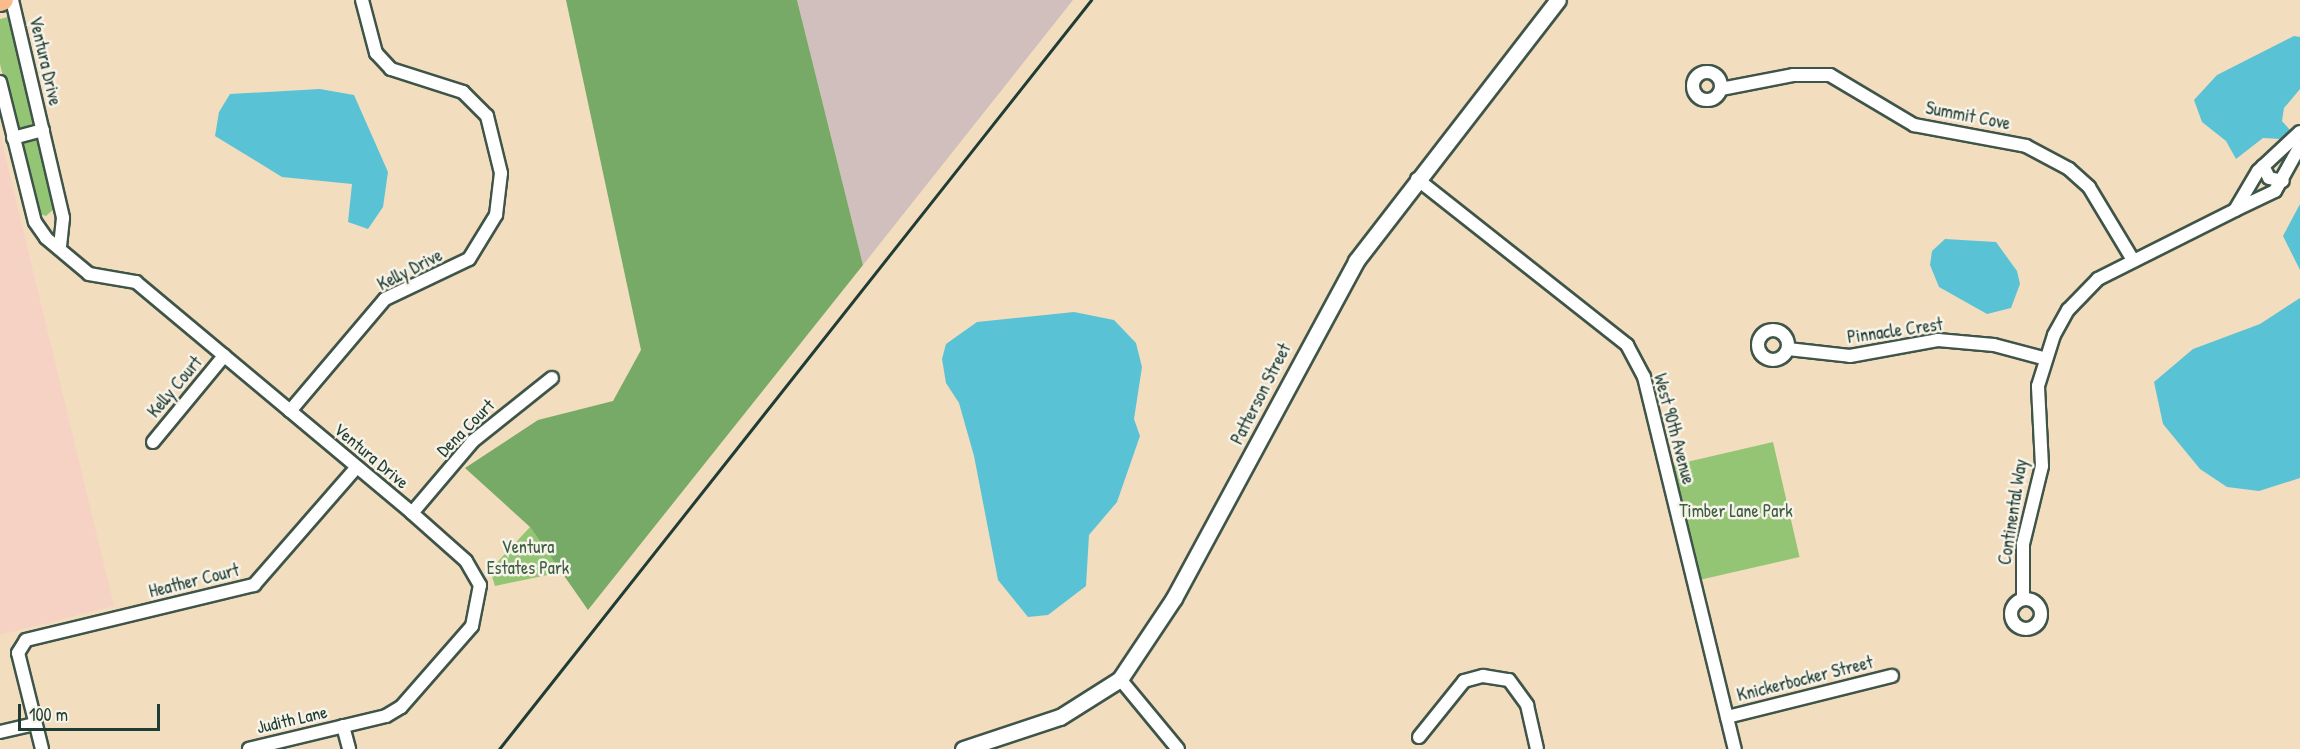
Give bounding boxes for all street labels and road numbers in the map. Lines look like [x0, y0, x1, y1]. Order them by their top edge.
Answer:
street label: Ventura Drive [24, 14, 66, 108]
street label: Summit Cove [1924, 97, 2012, 135]
street label: Kelly Drive [374, 244, 446, 296]
street label: Pinnacle Crest [1846, 314, 1944, 348]
street label: Patterson Street [1226, 340, 1296, 448]
street label: Kelly Court [143, 352, 207, 422]
street label: West 90th Avenue [1649, 371, 1699, 487]
street label: Dena Court [433, 395, 499, 461]
street label: Ventura Drive [329, 419, 413, 493]
street label: Continental Way [1994, 458, 2032, 566]
street label: Heather Court [147, 559, 241, 603]
street label: Knickerbocker Street [1735, 652, 1875, 706]
street label: Judith Lane [255, 701, 329, 739]

